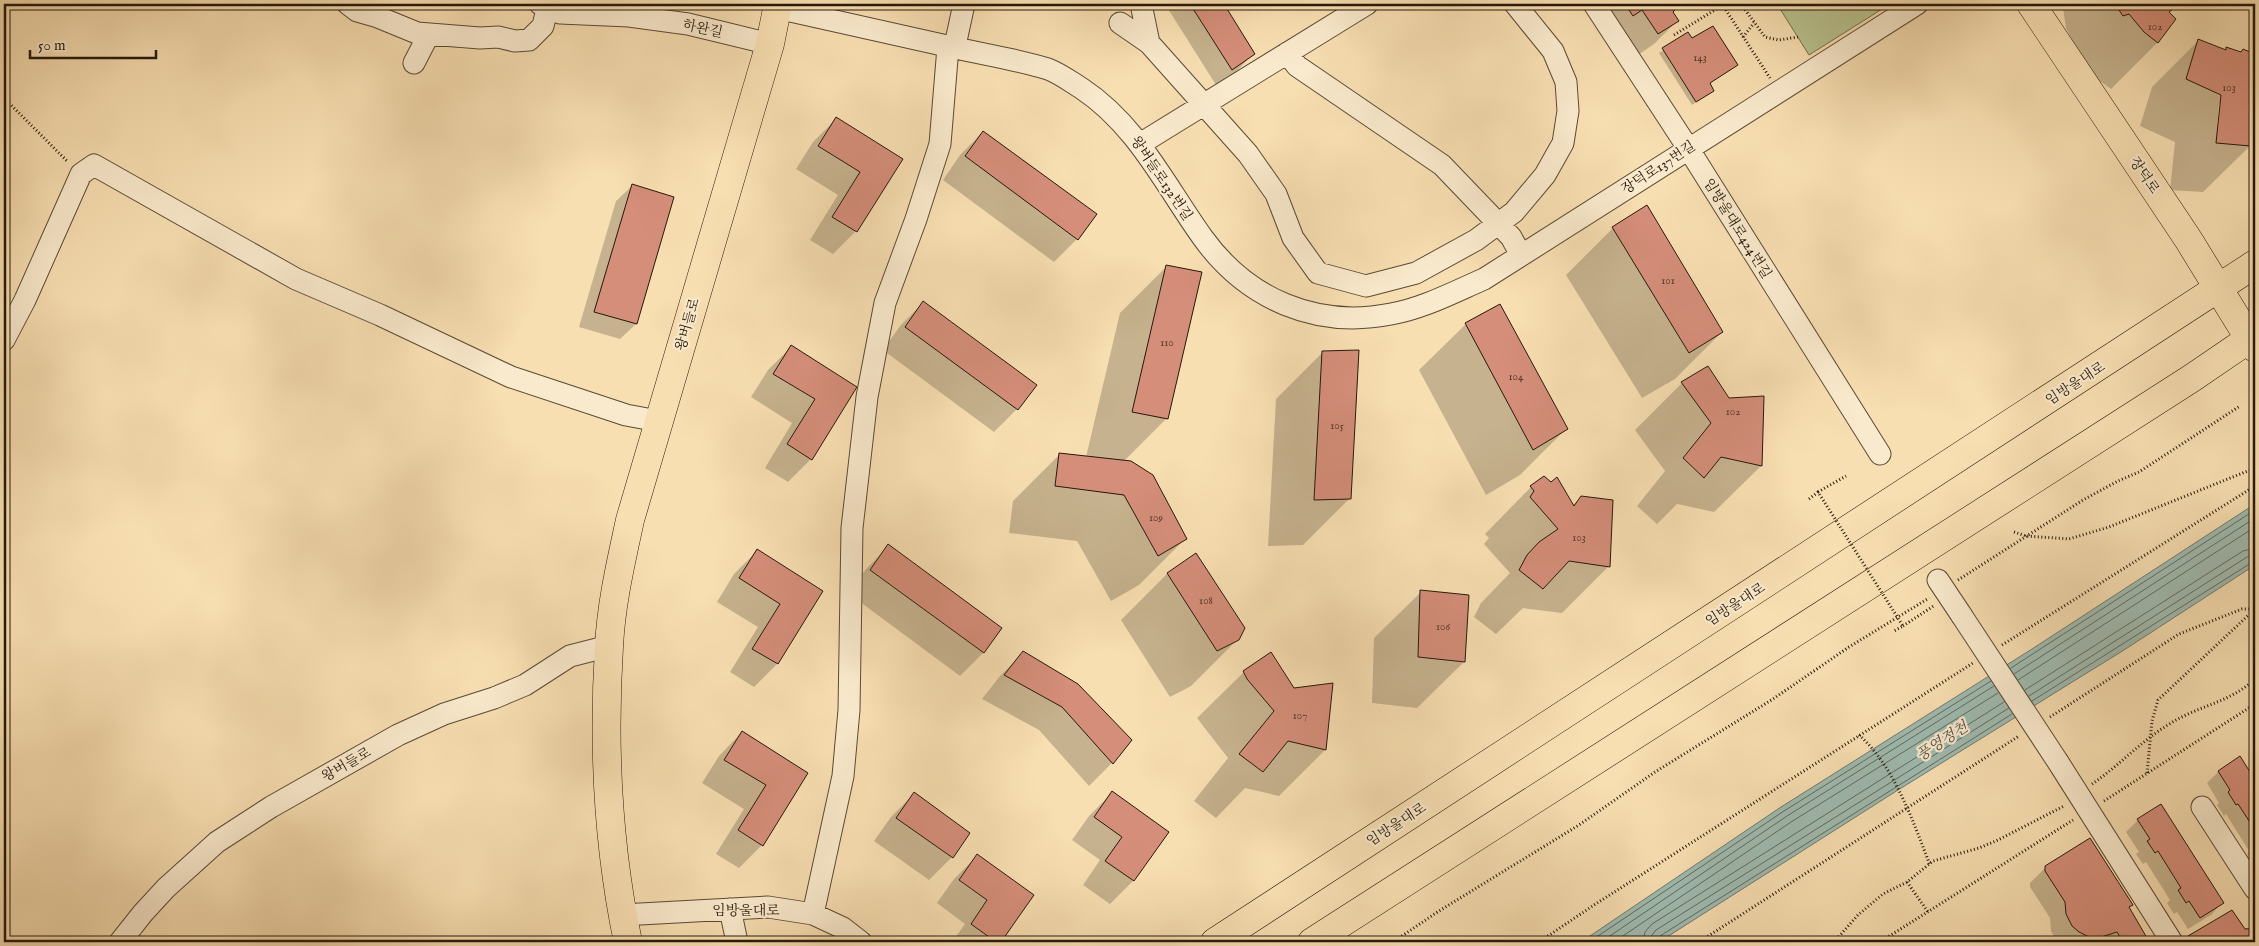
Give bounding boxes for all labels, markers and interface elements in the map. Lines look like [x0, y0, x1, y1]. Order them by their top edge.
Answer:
street label: 하완길 [681, 16, 725, 42]
house number: 102 [2148, 20, 2162, 34]
scale bar [30, 28, 156, 60]
text: 50 m [38, 36, 66, 55]
house number: 143 [1693, 51, 1707, 65]
house number: 103 [2222, 81, 2236, 95]
street label: 왕버들로132번길 [1126, 133, 1196, 224]
street label: 장덕로137번길 [1618, 137, 1699, 198]
street label: 장덕로 [2125, 154, 2163, 198]
street label: 임방울대로424번길 [1699, 175, 1775, 282]
house number: 101 [1661, 274, 1675, 288]
street label: 왕버들로 [672, 295, 704, 353]
house number: 110 [1160, 336, 1174, 350]
street label: 임방울대로 [2042, 358, 2109, 410]
house number: 104 [1509, 370, 1524, 384]
house number: 102 [1726, 405, 1740, 419]
house number: 105 [1330, 419, 1344, 433]
house number: 109 [1149, 511, 1163, 525]
house number: 103 [1572, 531, 1586, 545]
street label: 임방울대로 [1702, 579, 1769, 631]
house number: 108 [1199, 594, 1213, 608]
house number: 106 [1436, 620, 1450, 634]
house number: 107 [1293, 709, 1307, 723]
water label: 풍영정천 [1913, 717, 1973, 765]
street label: 왕버들로 [319, 743, 375, 786]
street label: 임방울대로 [1363, 799, 1430, 851]
street label: 임방울대로 [712, 902, 780, 920]

